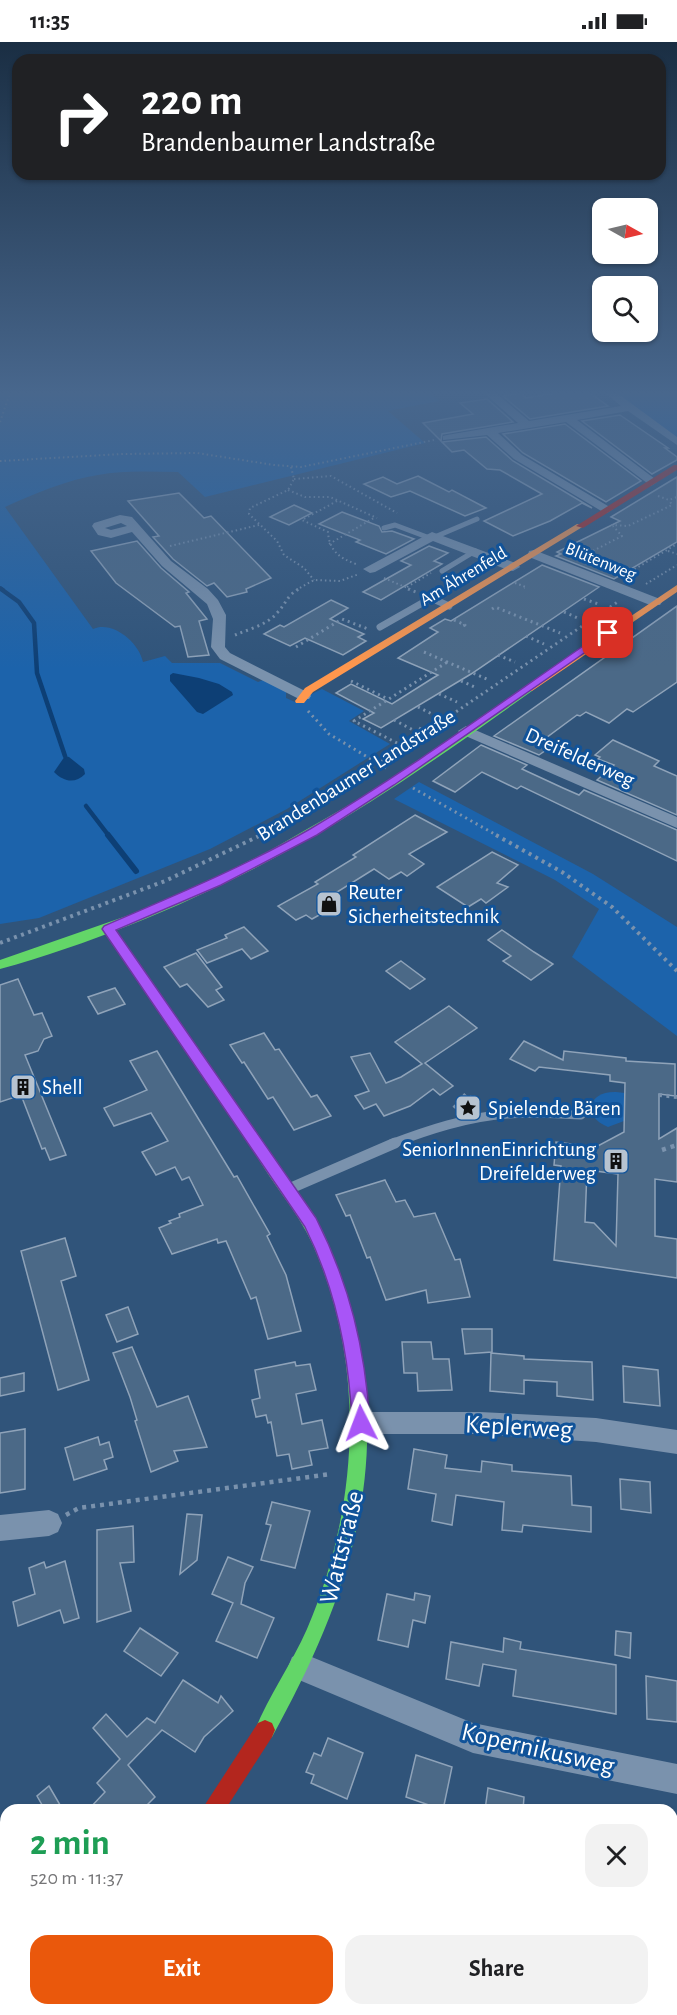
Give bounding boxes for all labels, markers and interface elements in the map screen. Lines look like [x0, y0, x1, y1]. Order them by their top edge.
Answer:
text: 11:35 [30, 10, 70, 32]
icon: right [42, 78, 120, 156]
text: 220 m [141, 80, 243, 122]
text: Brandenbaumer Landstraße [141, 129, 436, 156]
north arrow [592, 198, 658, 264]
map controls [592, 198, 658, 342]
button: search [592, 276, 658, 342]
street label: Blütenweg [563, 540, 639, 584]
street label: Am Ährenfeld [416, 542, 510, 610]
pin [582, 607, 633, 658]
icon: arrive [591, 616, 624, 649]
street label: Brandenbaumer Landstraße [254, 706, 459, 845]
street label: Dreifelderweg [522, 724, 638, 791]
place label: Reuter Sicherheitstechnik [348, 882, 499, 927]
shop icon: Reuter Sicherheitstechnik [314, 889, 344, 919]
building icon: Shell [8, 1072, 38, 1102]
place label: Shell [42, 1077, 83, 1098]
place icon: Spielende Bären [453, 1093, 483, 1123]
place label: Spielende Bären [488, 1098, 621, 1119]
place label: SeniorInnenEinrichtung Dreifelderweg [402, 1139, 597, 1184]
building icon: SeniorInnenEinrichtung Dreifelderweg [601, 1146, 631, 1176]
position arrow [329, 1391, 393, 1455]
street label: Keplerweg [465, 1411, 574, 1443]
street label: Wattstraße [315, 1488, 368, 1606]
street label: Kopernikusweg [459, 1719, 617, 1779]
button: close [585, 1824, 648, 1887]
text: 2 min [30, 1825, 110, 1861]
text: 520 m · 11:37 [30, 1868, 123, 1888]
button: Exit [30, 1935, 333, 2004]
button: Share [345, 1935, 648, 2004]

